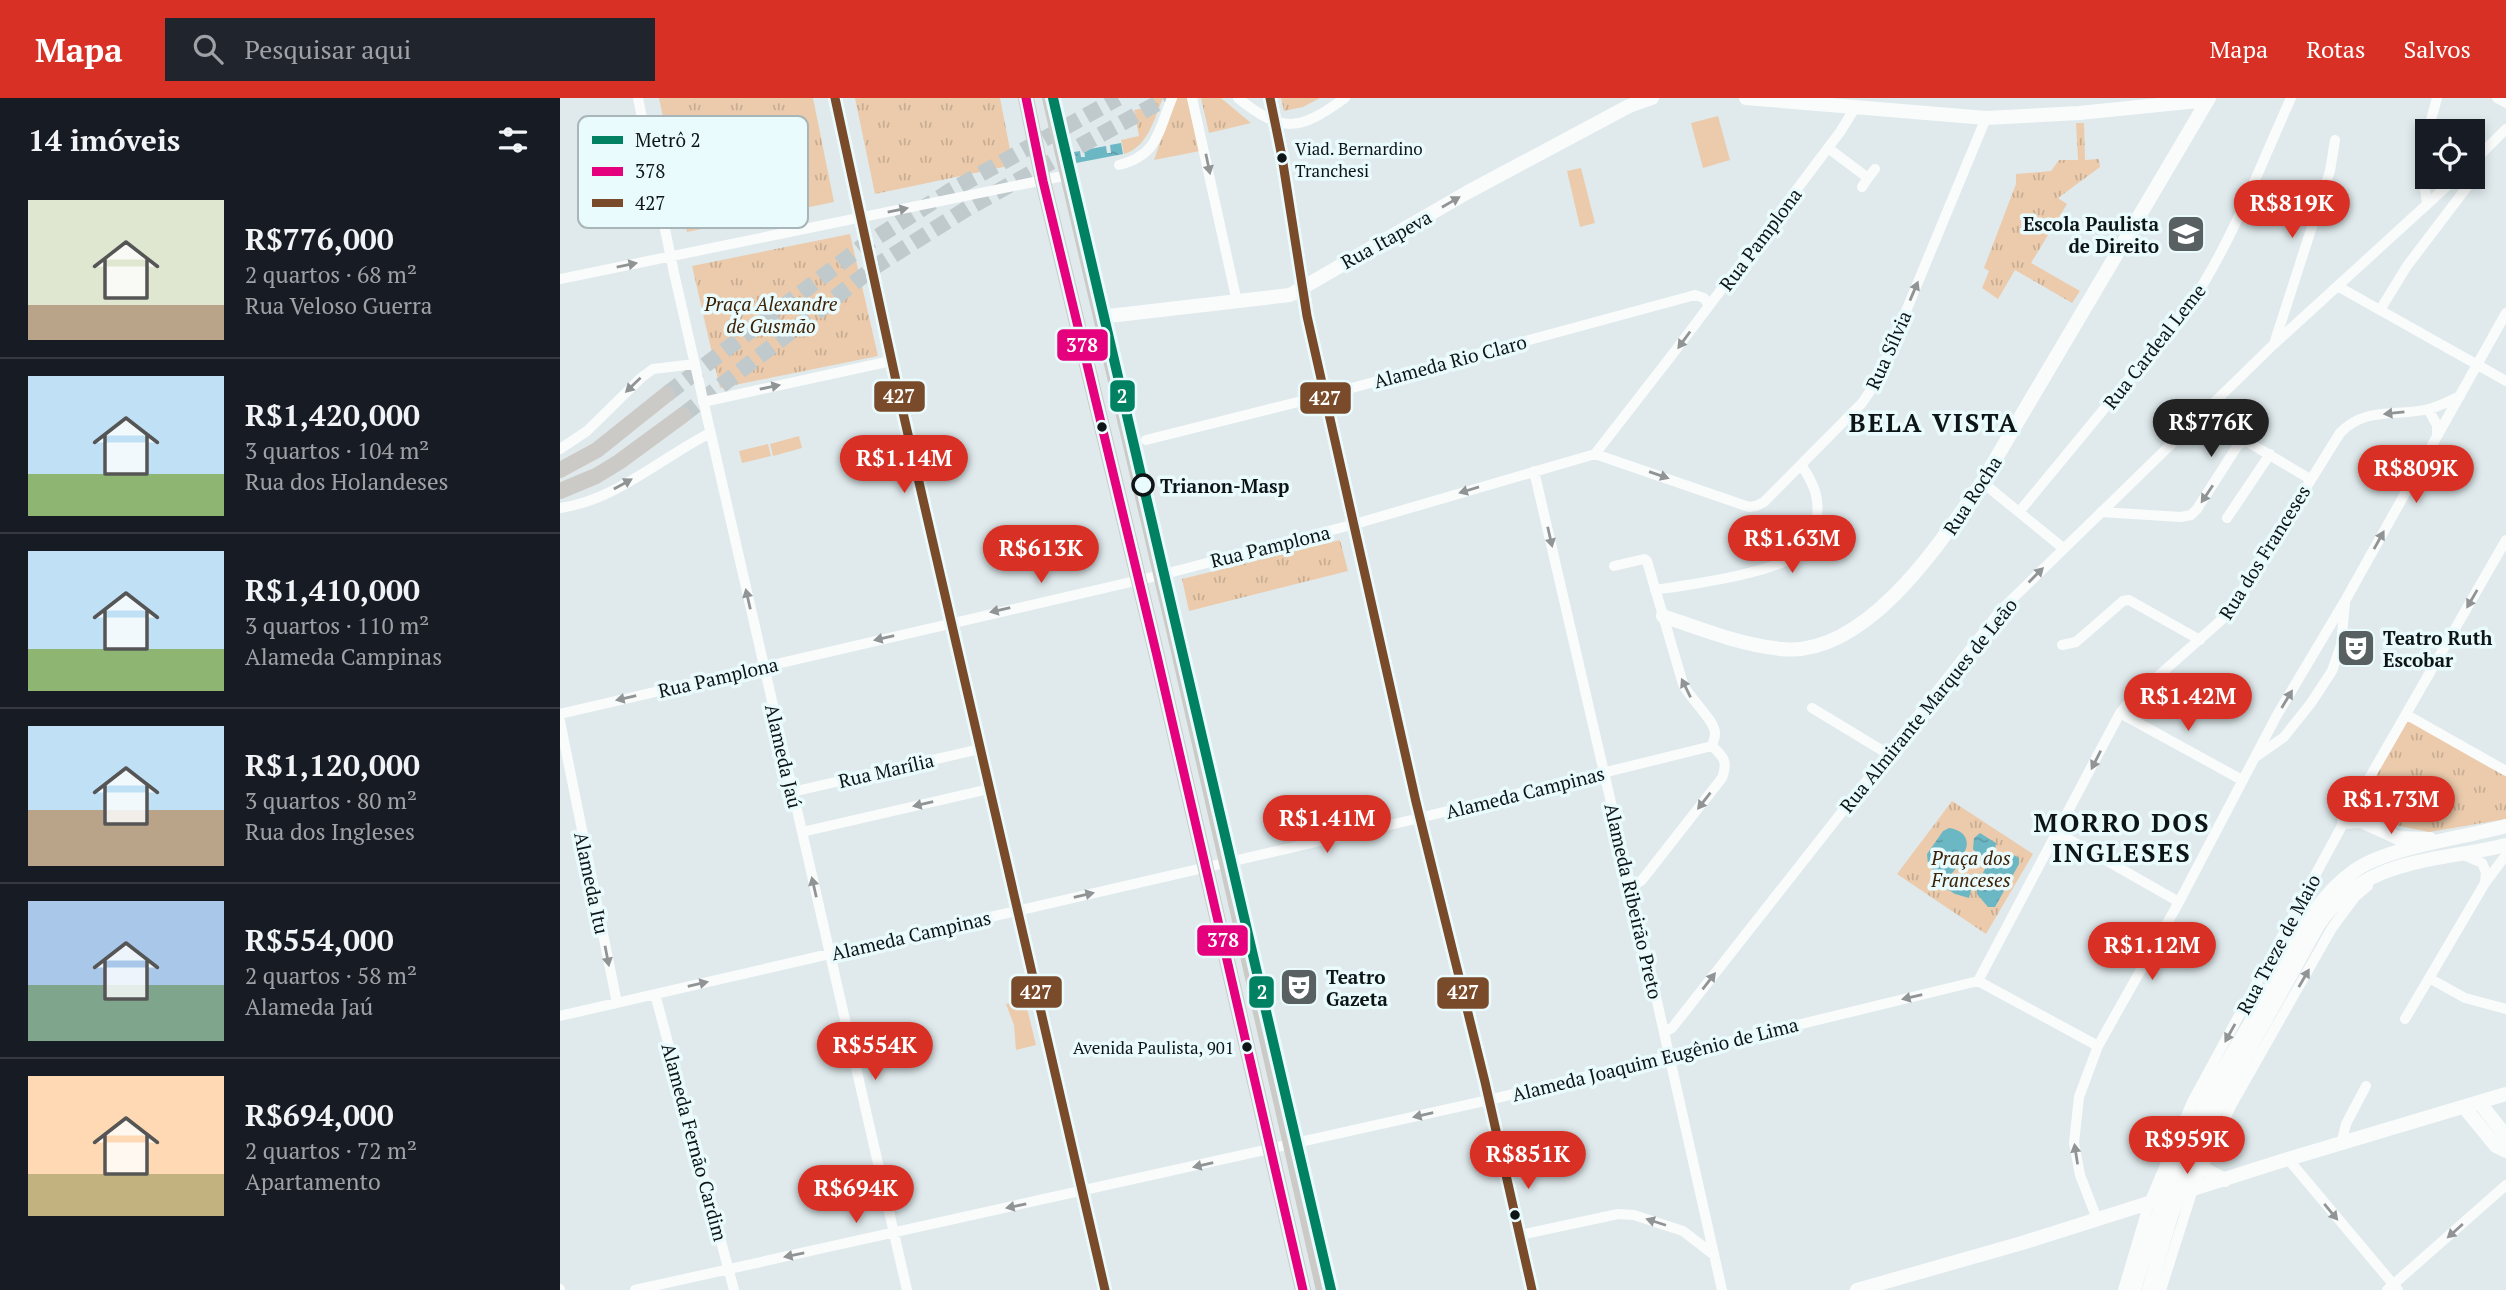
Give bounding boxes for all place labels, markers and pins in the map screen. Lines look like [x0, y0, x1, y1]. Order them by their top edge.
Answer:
place label: Viad. Bernardino Tranchesi [1295, 137, 1423, 182]
marker: Viad. Bernardino Tranchesi [1275, 151, 1289, 165]
pin: R$819K [2235, 180, 2349, 240]
place label: Escola Paulista de Direito [2023, 211, 2159, 258]
school or university icon: Escola Paulista de Direito [2165, 213, 2207, 255]
pin: R$776K [2154, 400, 2268, 459]
unlabelled marker [1095, 420, 1109, 434]
pin: R$1.14M [839, 436, 969, 495]
pin: R$809K [2359, 446, 2473, 505]
place label: Trianon-Masp [1160, 473, 1289, 498]
marker: Trianon-Masp [1132, 474, 1154, 496]
pin: R$1.63M [1727, 516, 1857, 575]
pin: R$613K [984, 526, 1098, 585]
place label: Teatro Ruth Escobar [2383, 625, 2492, 672]
theatre icon: Teatro Ruth Escobar [2335, 627, 2377, 669]
pin: R$1.42M [2123, 674, 2253, 733]
pin: R$1.73M [2326, 776, 2456, 836]
pin: R$1.41M [1262, 796, 1392, 855]
pin: R$1.12M [2087, 922, 2217, 982]
place label: Teatro Gazeta [1326, 964, 1388, 1011]
theatre icon: Teatro Gazeta [1278, 966, 1320, 1008]
pin: R$554K [818, 1023, 932, 1082]
place label: Avenida Paulista, 901 [1073, 1036, 1234, 1059]
marker: Avenida Paulista, 901 [1240, 1040, 1254, 1054]
pin: R$959K [2130, 1116, 2244, 1176]
pin: R$851K [1471, 1132, 1585, 1191]
pin: R$694K [799, 1166, 913, 1225]
unlabelled marker [1508, 1208, 1522, 1222]

